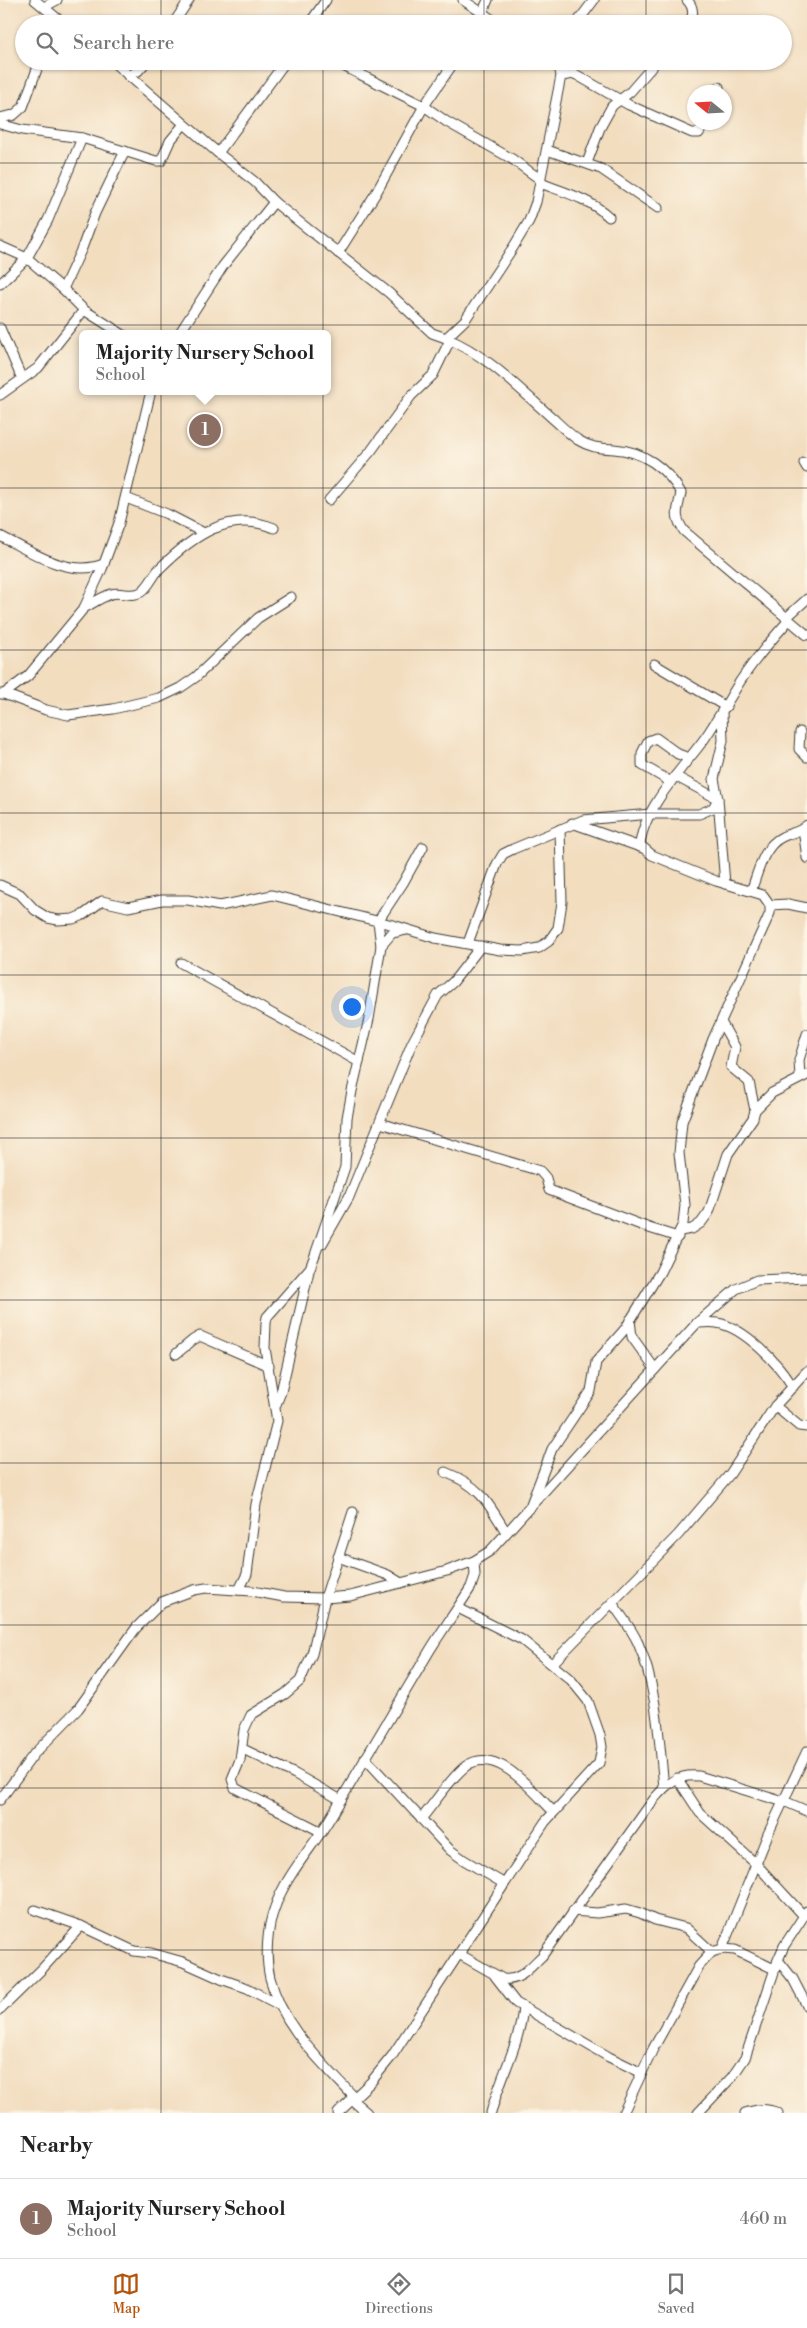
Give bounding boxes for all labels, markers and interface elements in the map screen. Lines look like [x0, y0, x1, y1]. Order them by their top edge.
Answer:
search box [15, 15, 792, 70]
icon: search [33, 29, 61, 57]
text: Search here [73, 31, 174, 55]
north arrow [687, 85, 732, 130]
popup [79, 330, 331, 395]
text: Majority Nursery School [96, 341, 314, 365]
text: School [96, 365, 145, 385]
pin: 1 [189, 411, 221, 449]
your location [339, 994, 365, 1020]
text: Nearby [20, 2133, 93, 2159]
text: Majority Nursery School [67, 2197, 285, 2221]
text: 1 [32, 2209, 40, 2229]
text: 460 m [740, 2209, 787, 2229]
text: School [67, 2221, 116, 2241]
tab: Map [112, 2270, 140, 2318]
tab: Directions [365, 2270, 433, 2318]
tab: Saved [658, 2270, 695, 2318]

